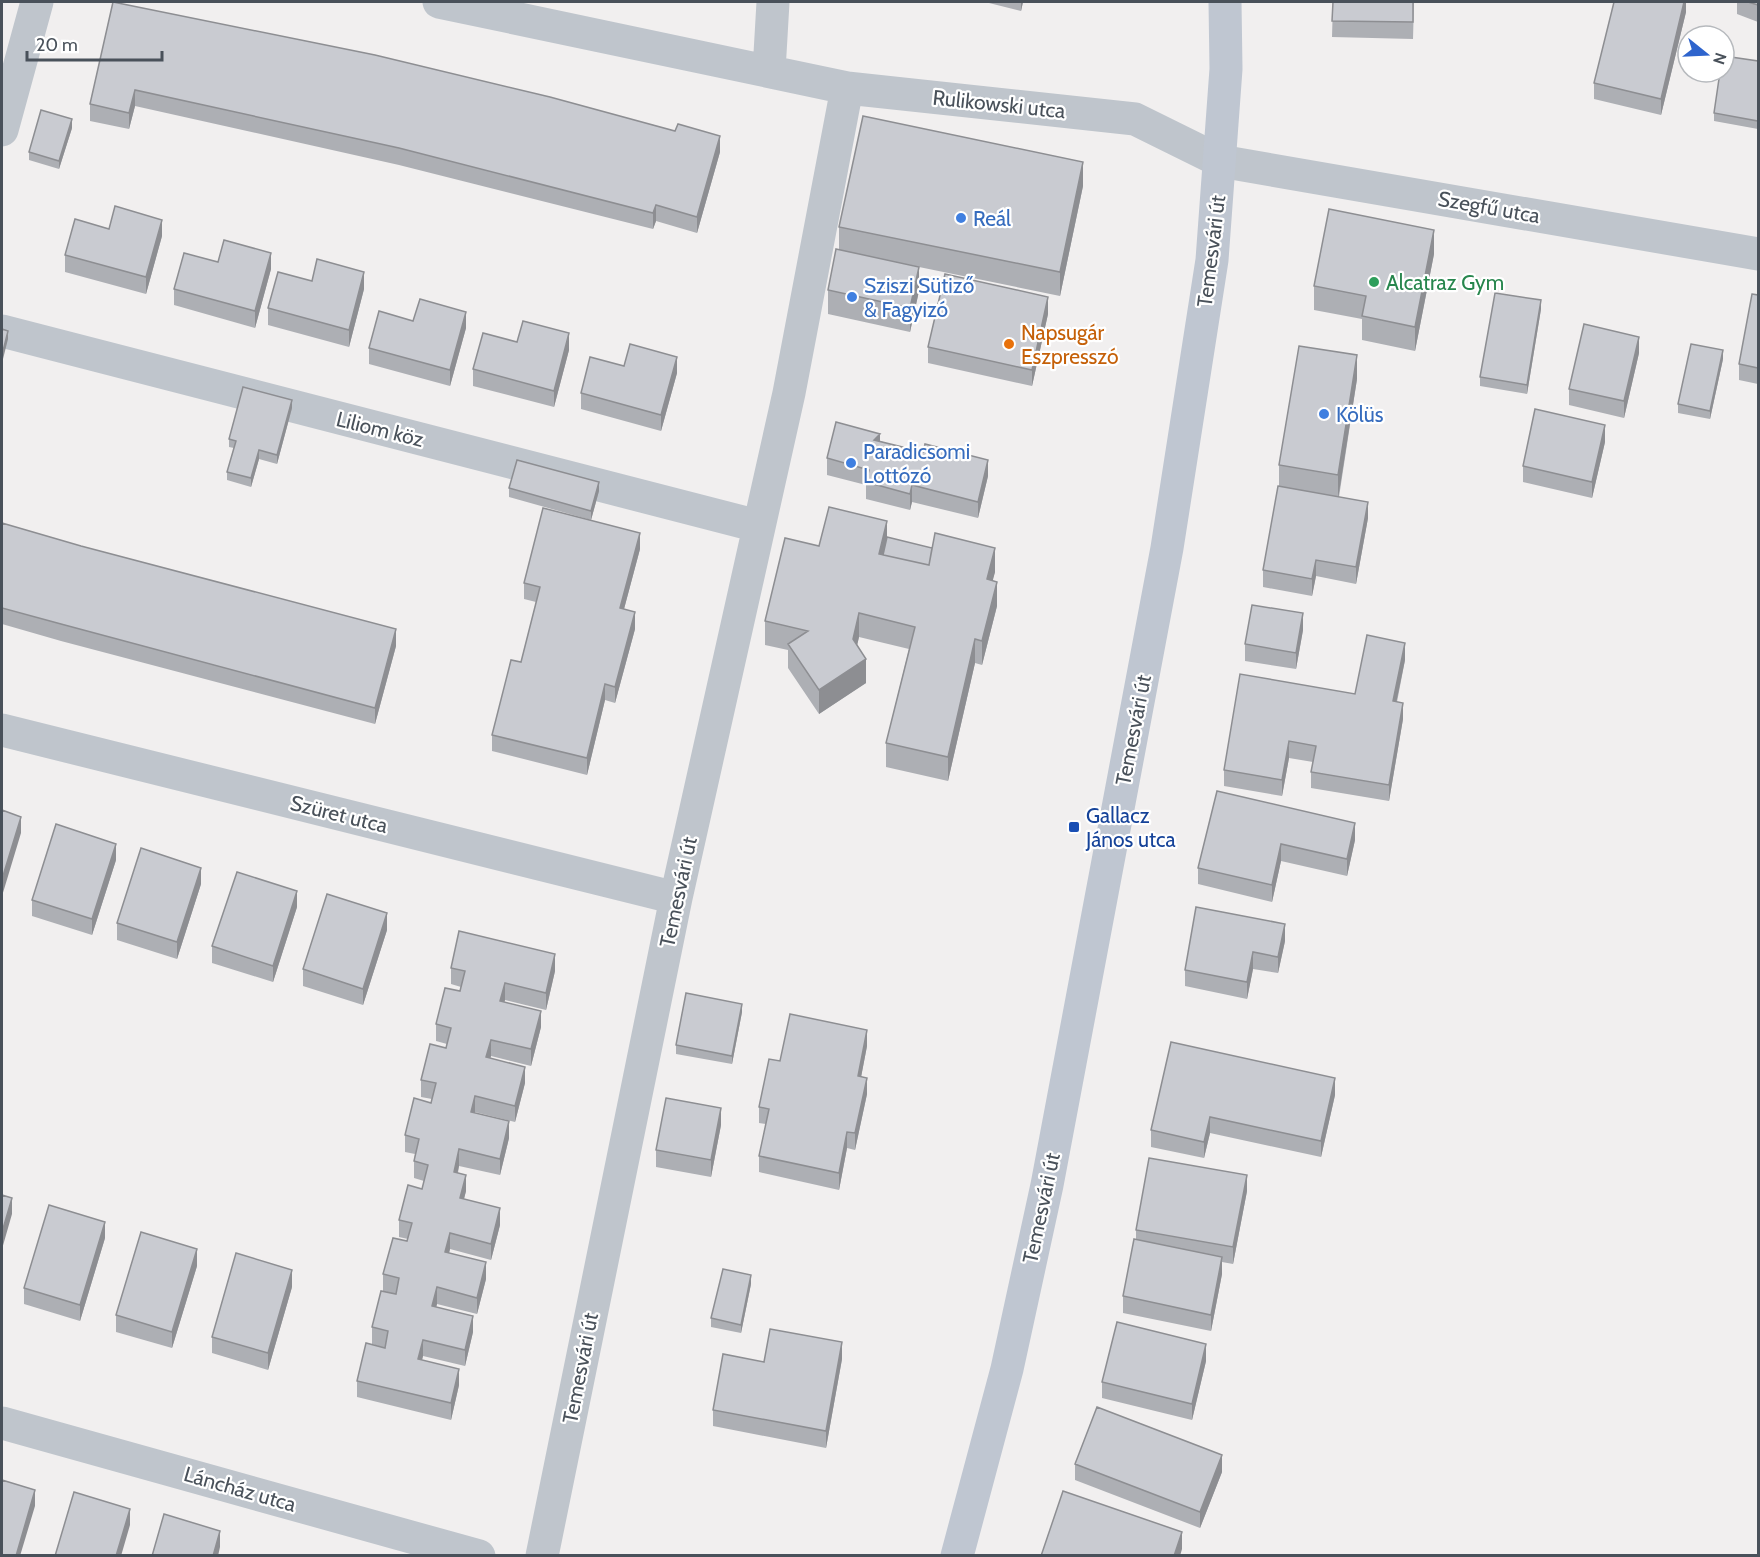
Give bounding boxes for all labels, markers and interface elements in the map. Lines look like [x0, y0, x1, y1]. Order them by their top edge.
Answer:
scale bar [27, 24, 162, 62]
north arrow [1676, 24, 1736, 84]
text: 20 m [36, 34, 78, 56]
text: N [1709, 50, 1731, 67]
street label: Rulikowski utca [931, 85, 1067, 123]
street label: Szegfű utca [1436, 186, 1542, 228]
street label: Temesvári út [1192, 194, 1230, 308]
place label: Reál [973, 206, 1011, 231]
marker: Reál [954, 211, 968, 225]
place label: Alcatraz Gym [1386, 270, 1504, 295]
place label: Sziszi Sütiző & Fagyizó [864, 273, 974, 322]
marker: Alcatraz Gym [1367, 275, 1381, 289]
marker: Sziszi Sütiző & Fagyizó [845, 290, 859, 304]
place label: Napsugár Eszpresszó [1021, 320, 1119, 369]
marker: Napsugár Eszpresszó [1002, 337, 1016, 351]
place label: Kölüs [1336, 402, 1384, 427]
street label: Liliom köz [334, 406, 426, 452]
marker: Kölüs [1317, 407, 1331, 421]
place label: Paradicsomi Lottózó [863, 439, 970, 488]
marker: Paradicsomi Lottózó [844, 456, 858, 470]
street label: Temesvári út [1110, 672, 1156, 788]
street label: Szüret utca [288, 790, 390, 838]
place label: Gallacz János utca [1085, 803, 1176, 852]
marker: Gallacz János utca [1067, 820, 1081, 834]
street label: Temesvári út [654, 834, 702, 950]
street label: Temesvári út [1017, 1150, 1065, 1266]
street label: Temesvári út [557, 1310, 603, 1426]
street label: Láncház utca [181, 1461, 299, 1517]

